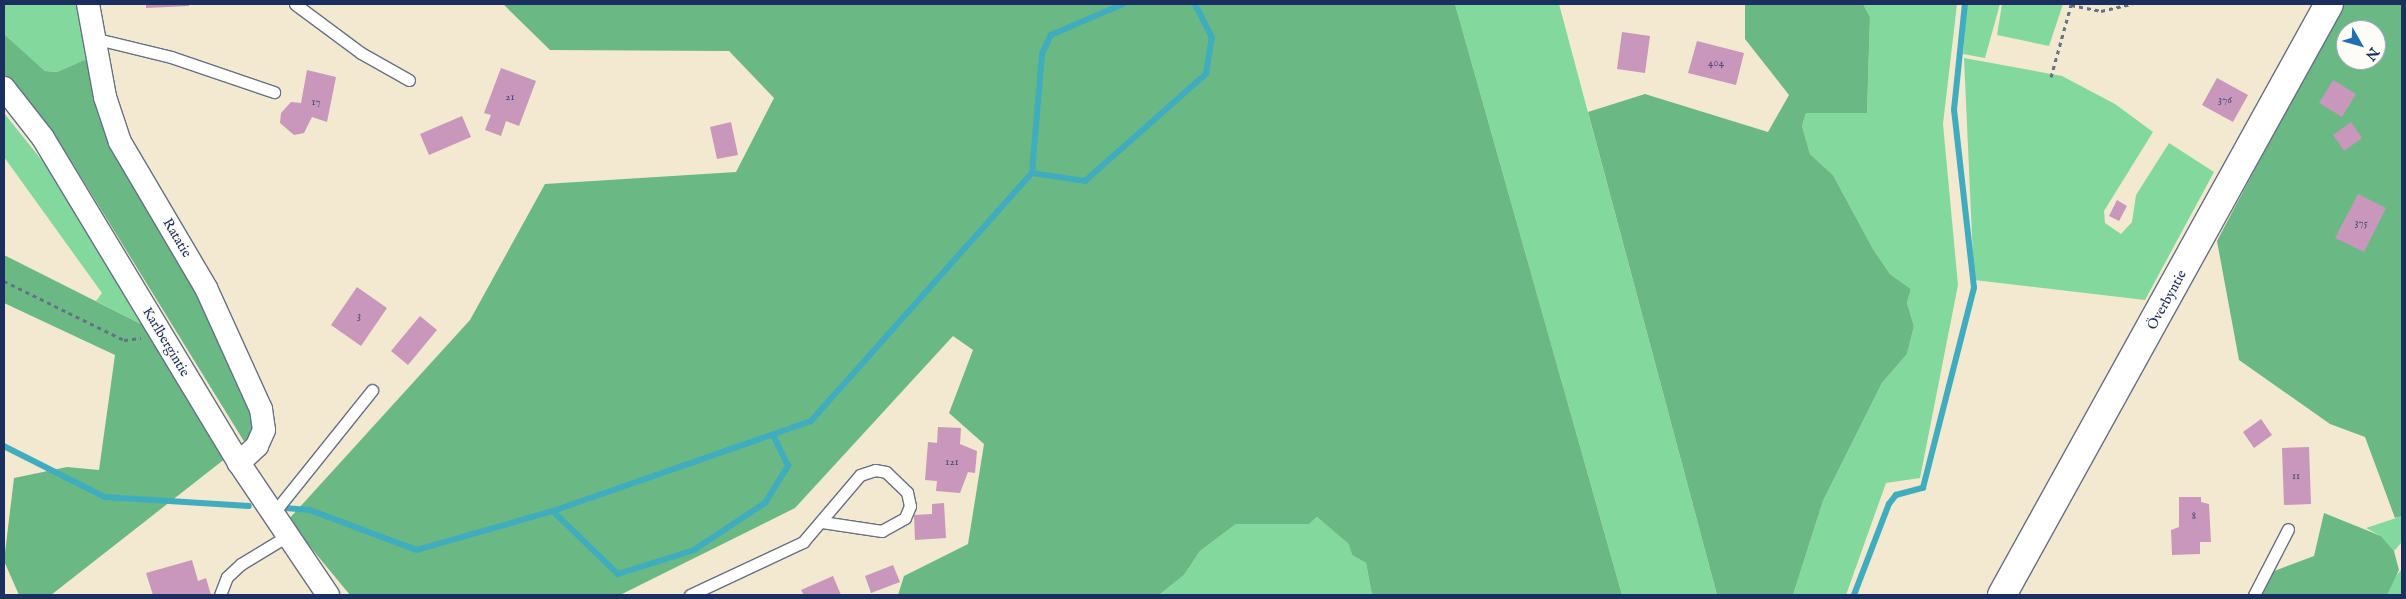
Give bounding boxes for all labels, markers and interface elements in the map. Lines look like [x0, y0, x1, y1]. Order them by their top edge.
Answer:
north arrow [2336, 20, 2386, 70]
text: N [2361, 43, 2383, 64]
house number: 404 [1708, 56, 1724, 70]
house number: 21 [505, 90, 515, 104]
house number: 376 [2218, 93, 2232, 107]
house number: 17 [311, 95, 321, 109]
street label: Ratatie [159, 216, 195, 260]
house number: 375 [2354, 216, 2368, 230]
street label: Överbyntie [2144, 267, 2190, 333]
street label: Karlbergintie [139, 304, 193, 380]
house number: 3 [357, 309, 361, 323]
house number: 121 [945, 455, 959, 469]
house number: 11 [2292, 469, 2300, 483]
house number: 8 [2192, 509, 2196, 523]

